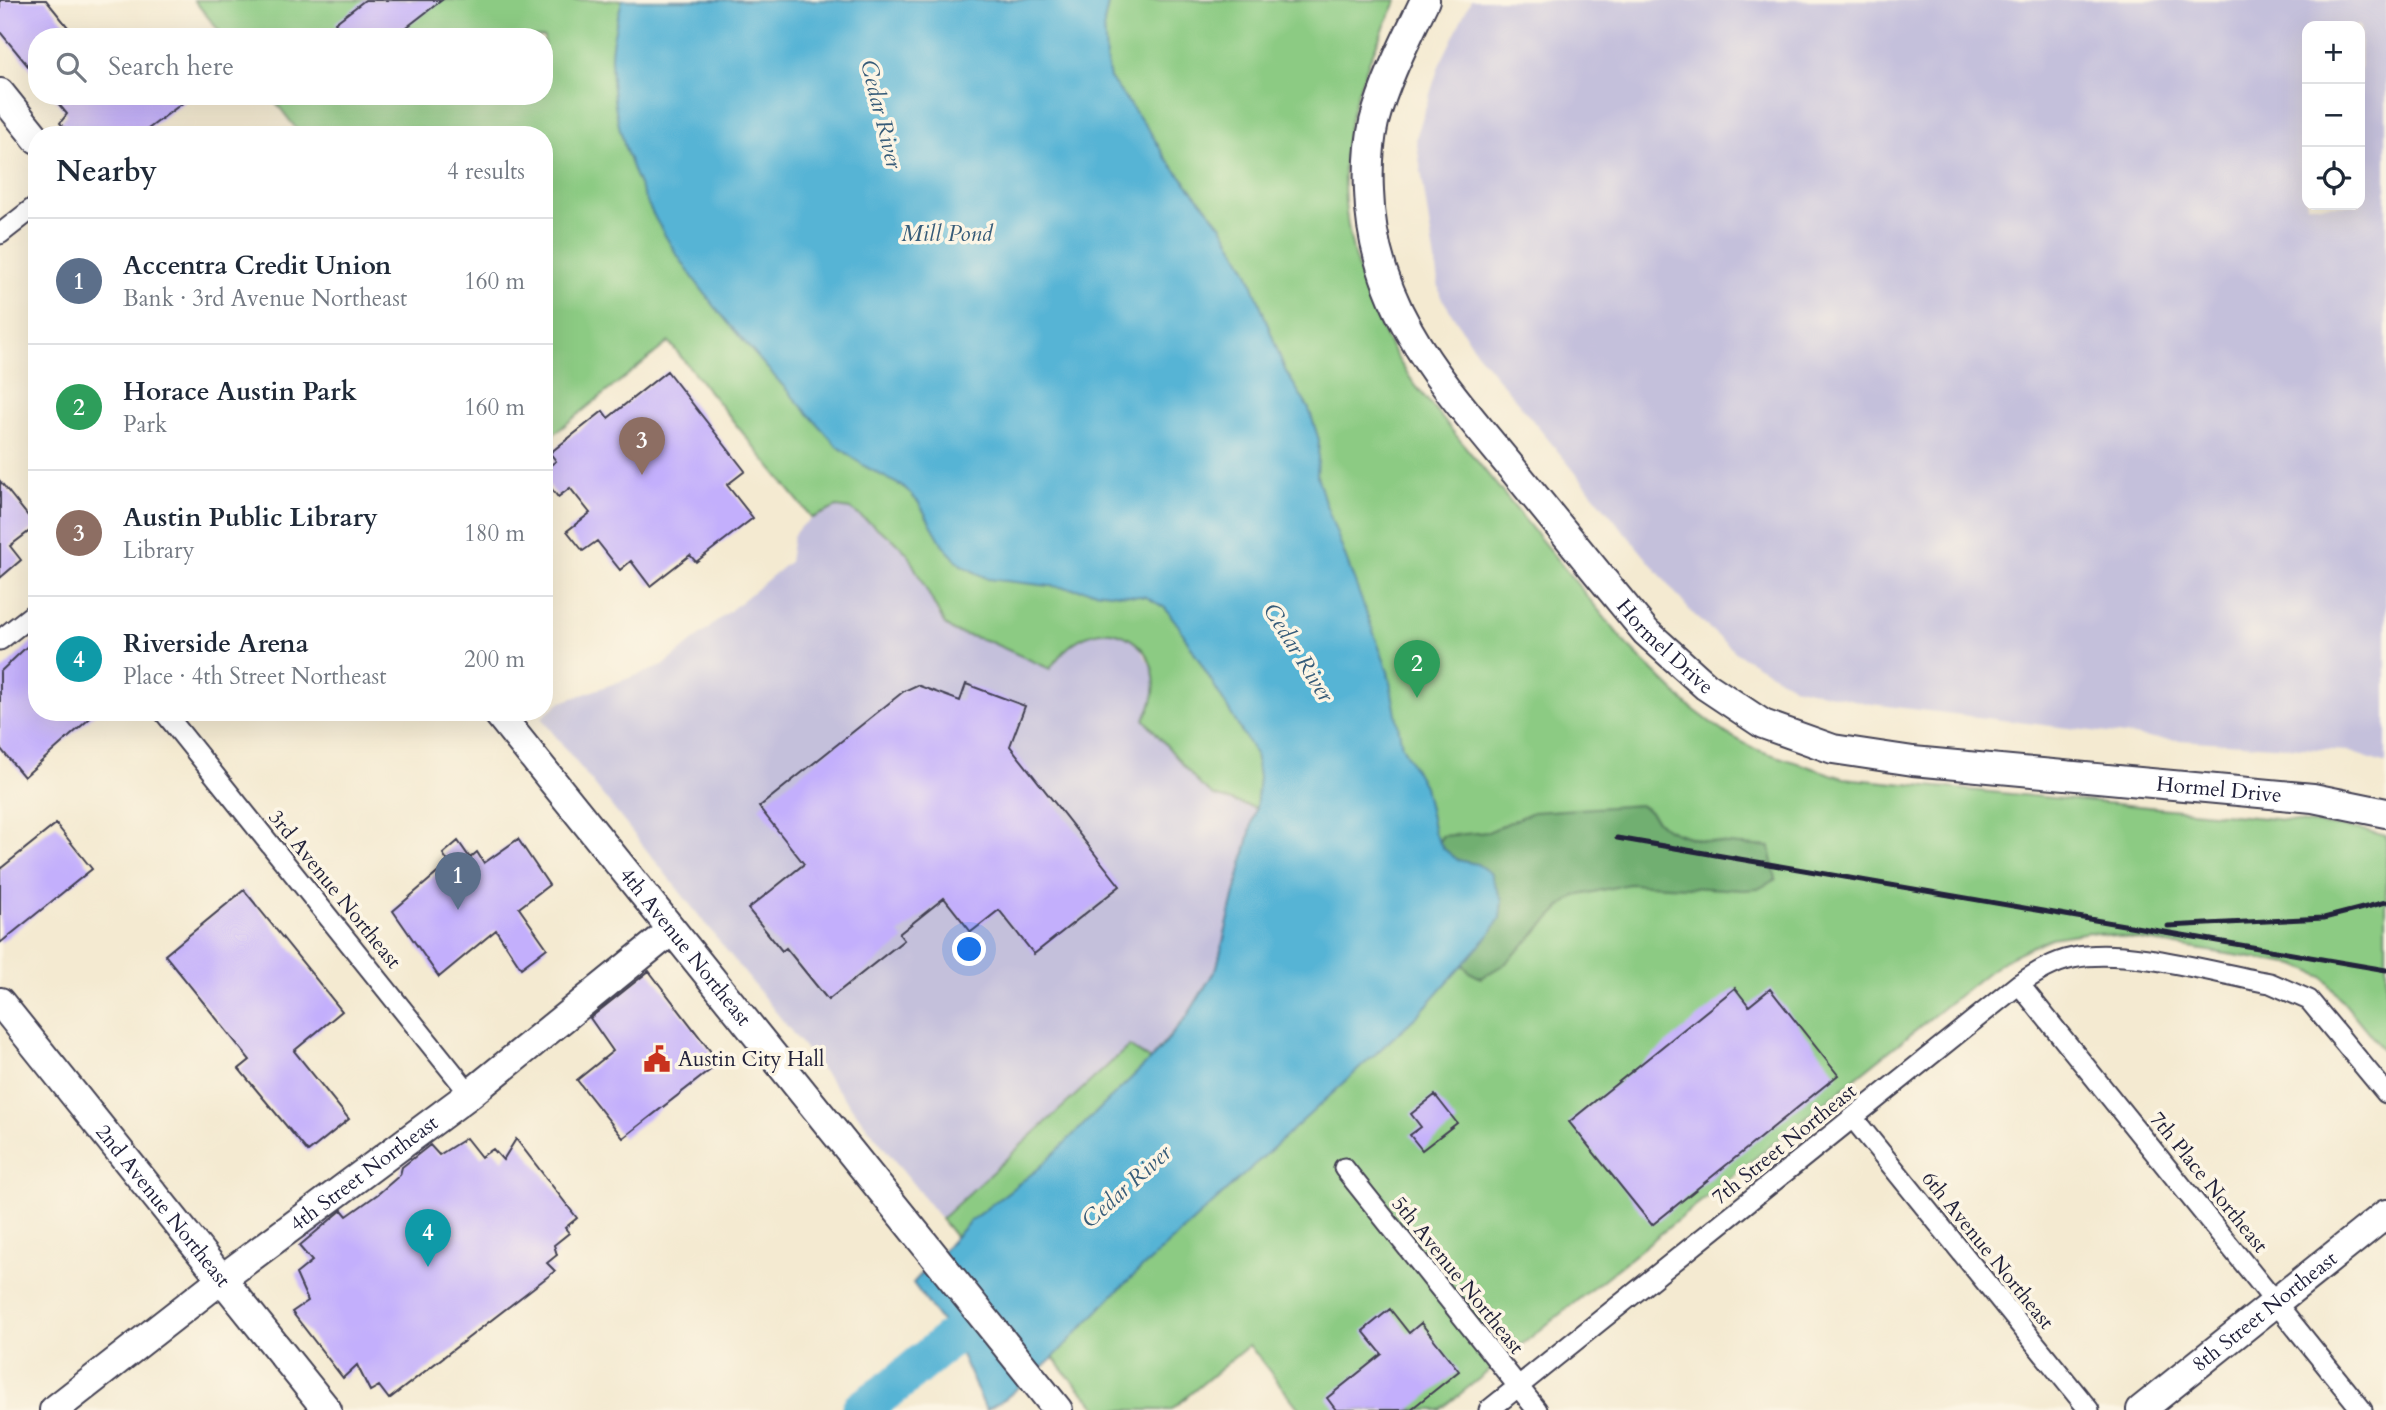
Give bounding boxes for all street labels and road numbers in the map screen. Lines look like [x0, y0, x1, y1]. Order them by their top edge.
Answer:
street label: Hormel Drive [1610, 593, 1719, 702]
street label: Hormel Drive [2155, 770, 2283, 810]
street label: 3rd Avenue Northeast [262, 804, 408, 975]
street label: 4th Avenue Northeast [613, 862, 758, 1033]
street label: 7th Street Northeast [1706, 1077, 1863, 1212]
street label: 7th Place Northeast [2143, 1106, 2275, 1259]
street label: 4th Street Northeast [286, 1109, 444, 1237]
street label: 2nd Avenue Northeast [89, 1119, 237, 1294]
street label: 6th Avenue Northeast [1915, 1165, 2061, 1336]
street label: 5th Avenue Northeast [1385, 1190, 1531, 1361]
street label: 8th Street Northeast [2186, 1244, 2344, 1379]

